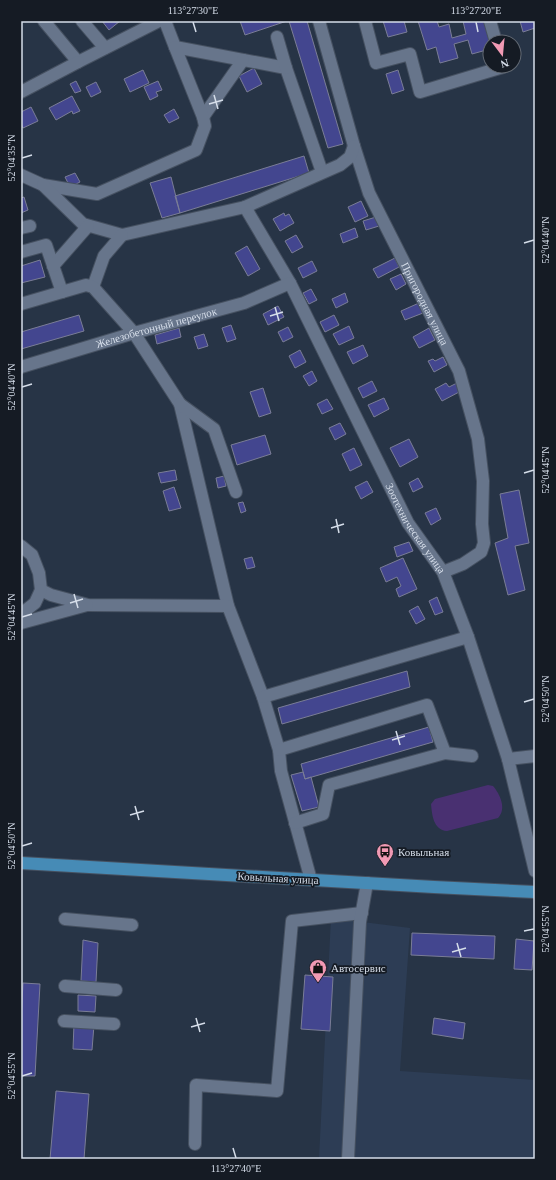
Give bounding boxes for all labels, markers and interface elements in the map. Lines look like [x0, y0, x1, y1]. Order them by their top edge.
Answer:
text: 113°27'30"E [168, 5, 218, 16]
text: 113°27'20"E [451, 5, 501, 16]
north arrow [482, 34, 522, 74]
text: N [499, 57, 510, 70]
text: 52°04'35"N [6, 134, 17, 182]
text: 52°04'40"N [540, 216, 551, 264]
street label: Пригородная улица [399, 260, 451, 347]
street label: Железобетонный переулок [94, 305, 219, 350]
text: 52°04'40"N [6, 363, 17, 411]
text: 52°04'45"N [540, 446, 551, 494]
street label: Зоотехническая улица [383, 481, 448, 576]
text: 52°04'45"N [6, 593, 17, 641]
text: 52°04'50"N [540, 675, 551, 723]
text: 52°04'50"N [6, 822, 17, 870]
bus stop icon: Ковыльная [375, 842, 395, 867]
place label: Ковыльная [398, 846, 449, 858]
street label: Ковыльная улица [237, 870, 319, 886]
text: 52°04'55"N [540, 905, 551, 953]
shop icon: Автосервис [308, 958, 328, 983]
place label: Автосервис [331, 962, 386, 974]
text: 52°04'55"N [6, 1052, 17, 1100]
text: 113°27'40"E [211, 1163, 261, 1174]

